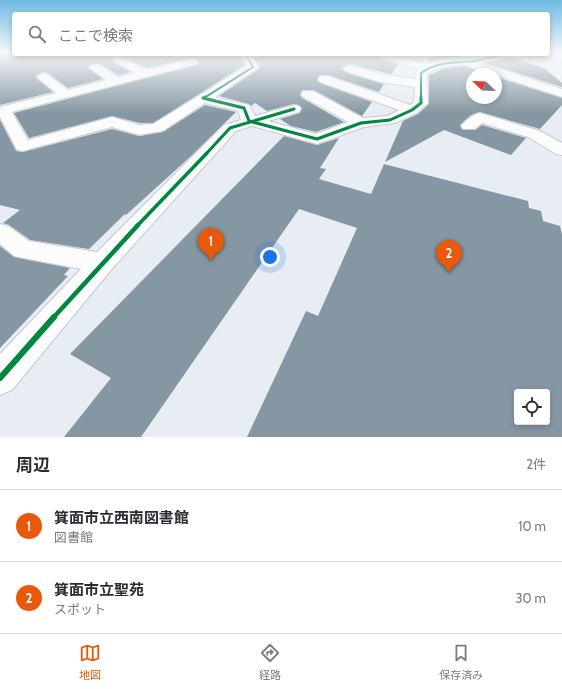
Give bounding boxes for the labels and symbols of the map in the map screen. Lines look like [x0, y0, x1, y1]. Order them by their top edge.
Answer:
north arrow [466, 68, 502, 104]
pin: 1 [198, 228, 224, 261]
pin: 2 [436, 240, 462, 273]
your location [260, 247, 280, 267]

